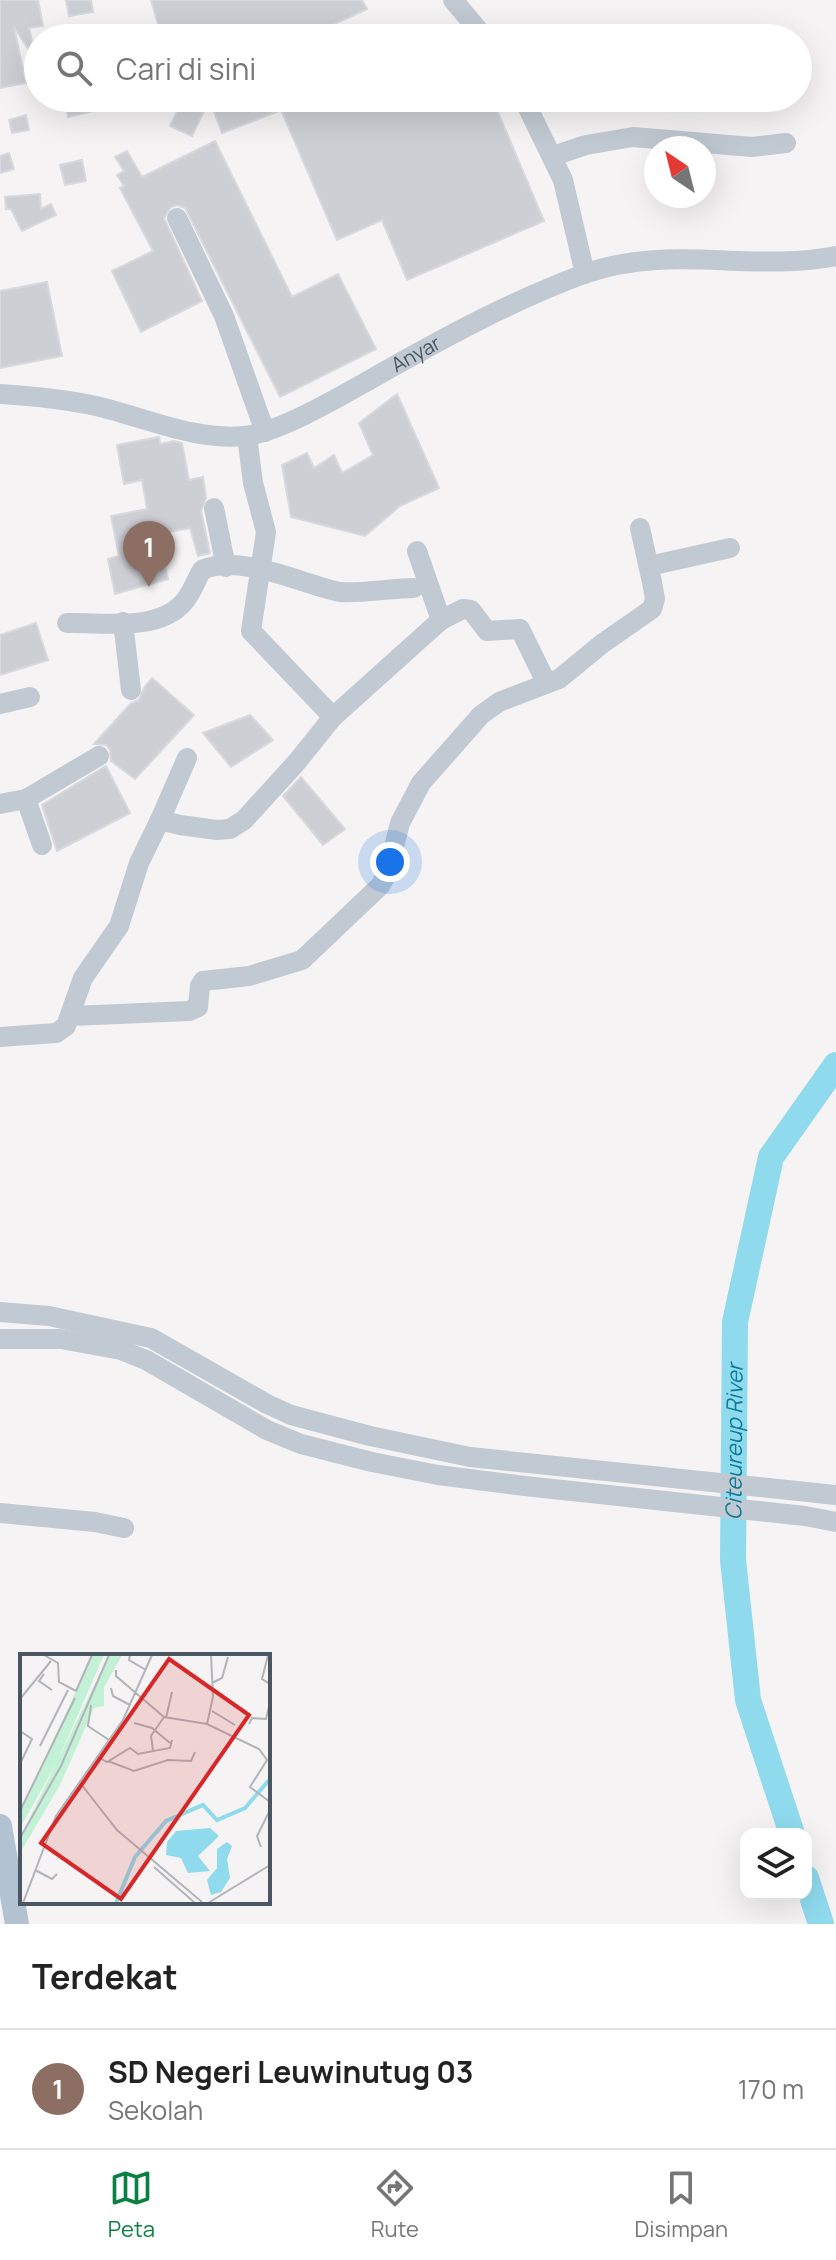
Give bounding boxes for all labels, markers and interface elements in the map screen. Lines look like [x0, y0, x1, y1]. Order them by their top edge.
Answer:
search box [24, 24, 812, 112]
icon: search [52, 46, 96, 90]
text: Cari di sini [116, 48, 256, 89]
north arrow [644, 136, 716, 208]
street label: Anyar [386, 329, 445, 378]
pin: 1 [123, 521, 175, 587]
your location [370, 842, 410, 882]
water label: Citeureup River [718, 1360, 750, 1520]
inset map [20, 1654, 270, 1904]
map controls [740, 1828, 812, 1900]
button: layers [740, 1828, 812, 1900]
text: Terdekat [32, 1953, 178, 1999]
text: SD Negeri Leuwinutug 03 [108, 2051, 474, 2092]
text: 1 [52, 2071, 64, 2107]
text: 170 m [738, 2071, 804, 2107]
text: Sekolah [108, 2092, 203, 2128]
tab: Peta [108, 2166, 155, 2244]
tab: Rute [371, 2166, 419, 2244]
tab: Disimpan [635, 2166, 728, 2244]

